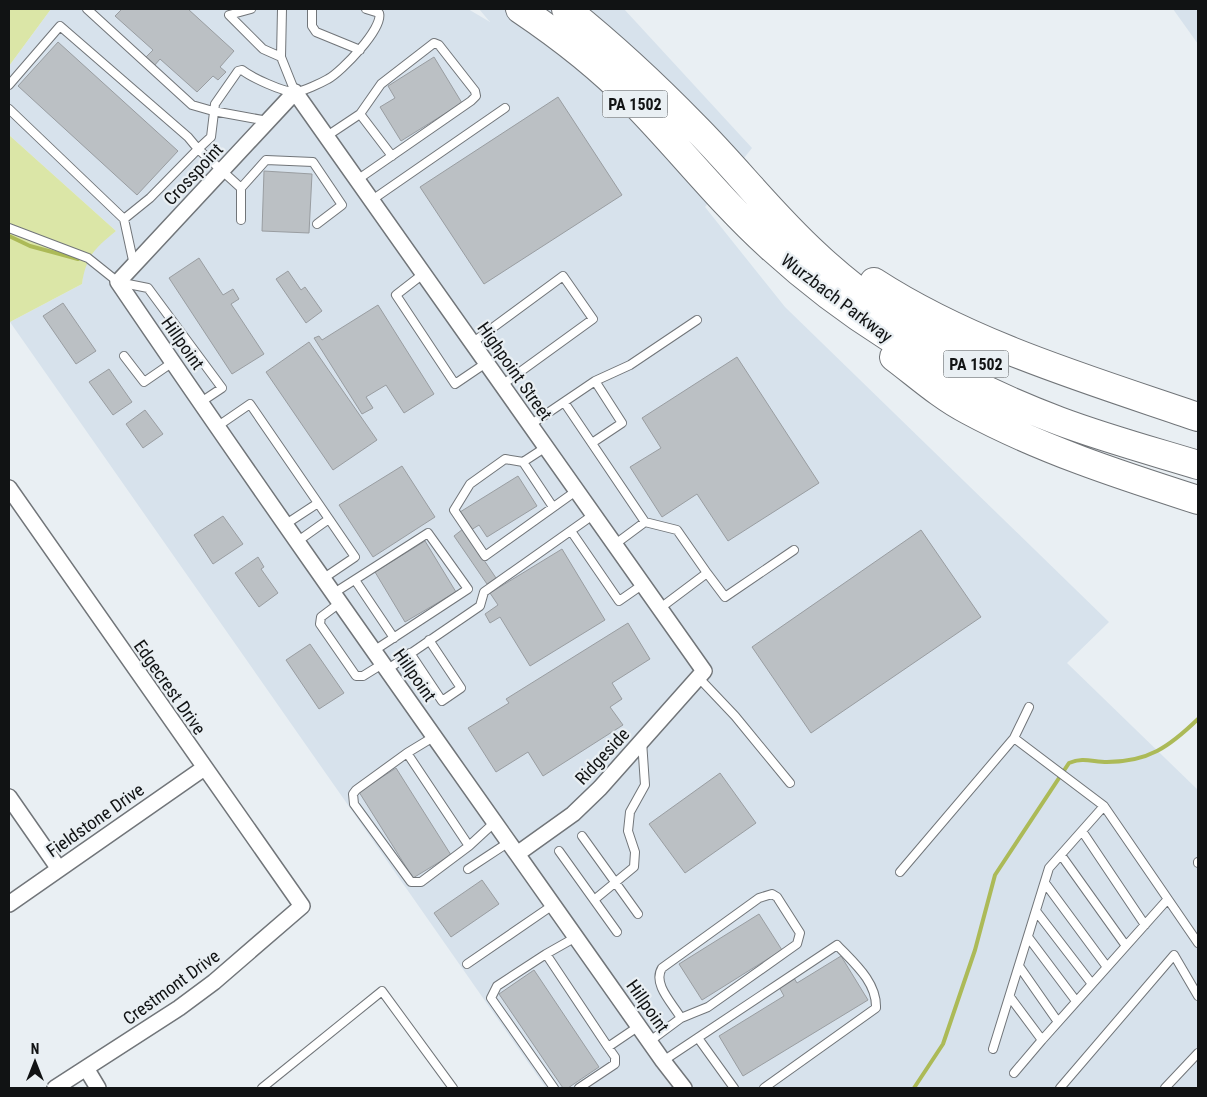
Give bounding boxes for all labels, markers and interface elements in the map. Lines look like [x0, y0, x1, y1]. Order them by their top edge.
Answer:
road number: PA 1502 [602, 90, 668, 118]
street label: Crosspoint [159, 139, 227, 209]
street label: Wurzbach Parkway [777, 249, 897, 347]
street label: Hillpoint [157, 313, 209, 373]
street label: Highpoint Street [473, 318, 557, 424]
road number: PA 1502 [944, 350, 1008, 378]
street label: Edgecrest Drive [130, 636, 210, 738]
street label: Hillpoint [389, 645, 441, 705]
street label: Ridgeside [571, 723, 633, 789]
street label: Fieldstone Drive [42, 779, 148, 861]
street label: Crestmont Drive [119, 945, 223, 1029]
street label: Hillpoint [622, 976, 674, 1036]
north arrow [10, 1037, 60, 1087]
text: N [31, 1041, 39, 1057]

